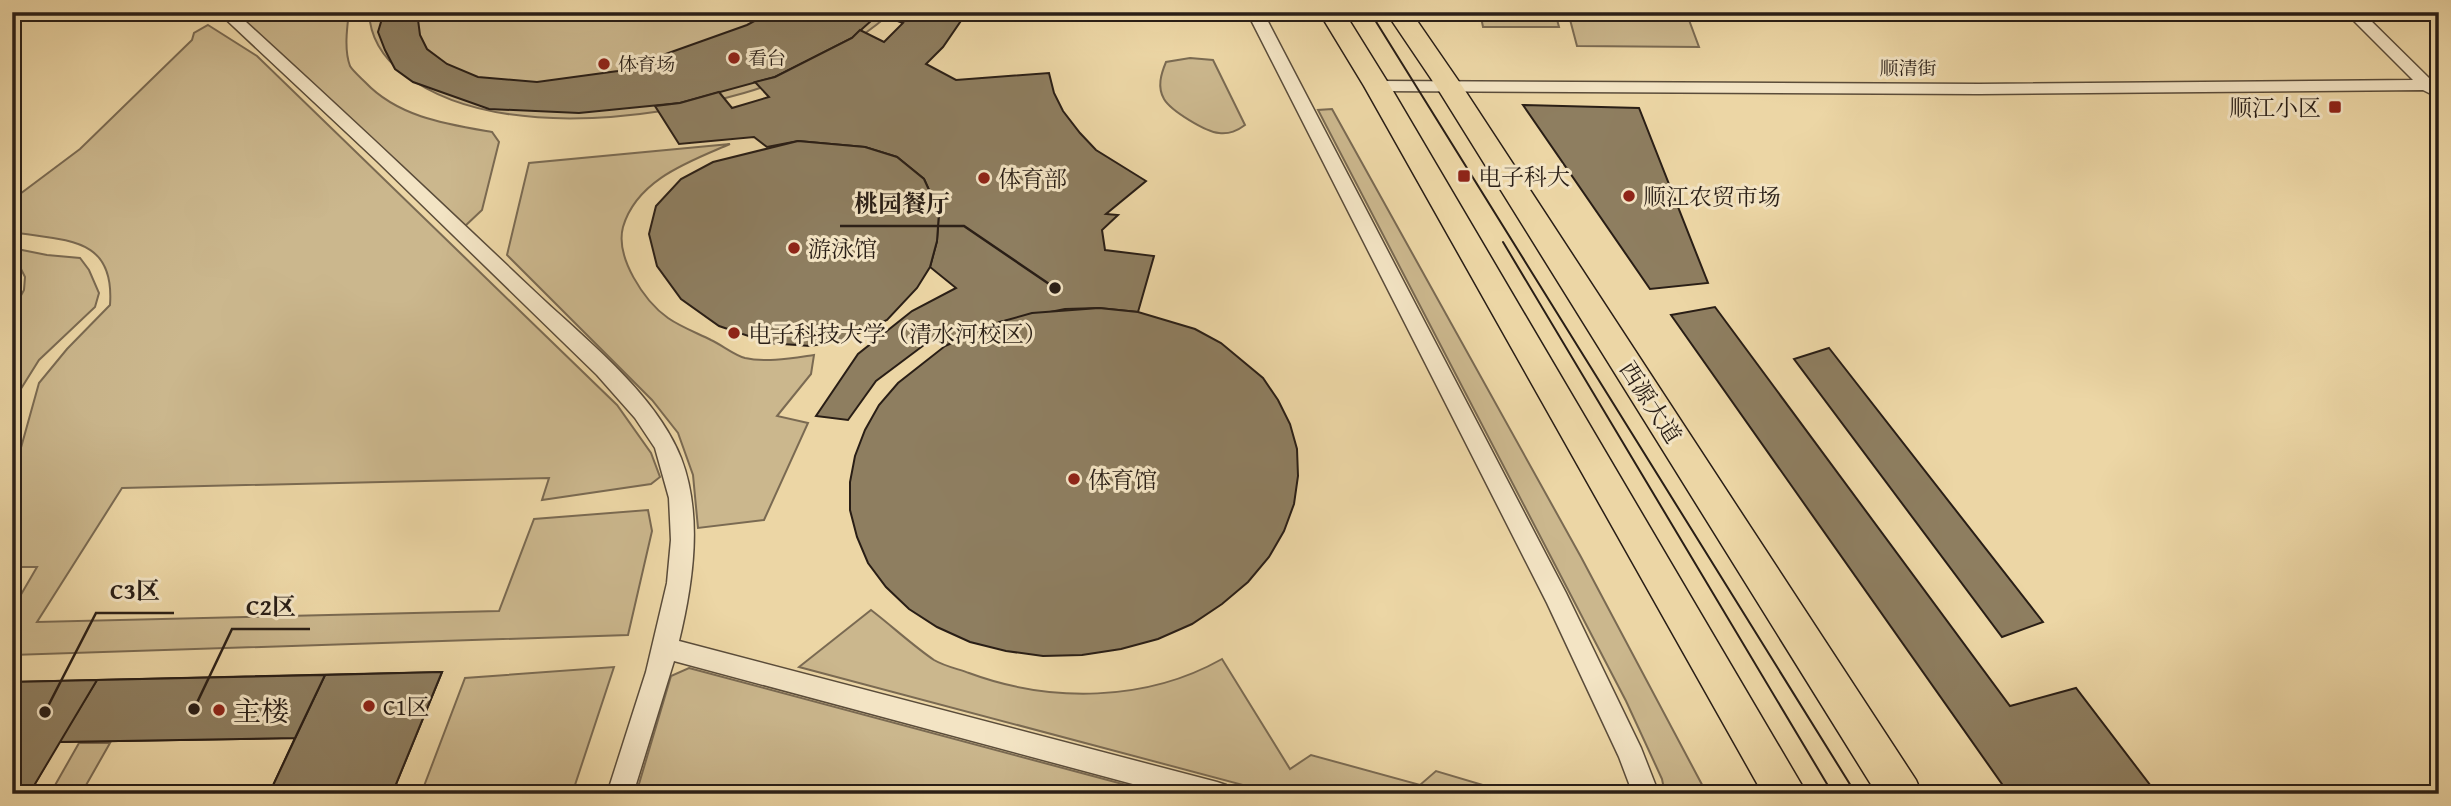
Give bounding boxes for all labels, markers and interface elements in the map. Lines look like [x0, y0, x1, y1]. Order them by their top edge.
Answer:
place label: 看台 [748, 44, 786, 72]
place label: 体育场 [618, 50, 675, 78]
marker: 看台 [726, 50, 742, 66]
street label: 顺清街 [1879, 54, 1937, 82]
marker: 体育场 [596, 56, 612, 72]
place label: 顺江小区 [2229, 91, 2321, 124]
marker: 顺江小区 [2327, 99, 2343, 115]
place label: 电子科大 [1478, 160, 1570, 193]
place label: 体育部 [998, 162, 1067, 195]
marker: 电子科大 [1456, 168, 1472, 184]
marker: 体育部 [976, 170, 992, 186]
place label: 顺江农贸市场 [1643, 180, 1781, 213]
callout: 桃园餐厅 [840, 181, 964, 226]
text: 桃园餐厅 [854, 186, 950, 221]
marker: 顺江农贸市场 [1621, 188, 1637, 204]
place label: 游泳馆 [808, 232, 877, 265]
marker: 游泳馆 [786, 240, 802, 256]
place label: 电子科技大学（清水河校区） [748, 317, 1047, 350]
marker: 电子科技大学（清水河校区） [726, 325, 742, 341]
street label: 西源大道 [1612, 354, 1690, 450]
place label: 体育馆 [1088, 463, 1157, 496]
marker: 体育馆 [1066, 471, 1082, 487]
callout: C3区 [96, 568, 174, 613]
text: C3区 [110, 573, 160, 608]
callout: C2区 [232, 584, 310, 629]
text: C2区 [246, 589, 296, 624]
place label: 主楼 [233, 690, 289, 731]
place label: C1区 [383, 690, 430, 723]
marker: C1区 [361, 698, 377, 714]
marker: 主楼 [211, 702, 227, 718]

